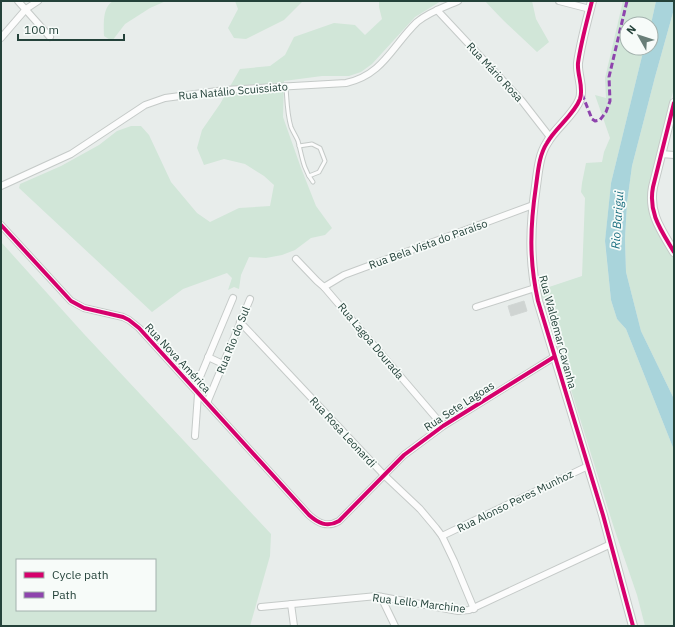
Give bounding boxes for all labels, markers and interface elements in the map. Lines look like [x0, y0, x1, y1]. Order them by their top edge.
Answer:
scale bar [18, 16, 124, 42]
north arrow [619, 16, 659, 56]
text: 100 m [24, 22, 59, 37]
text: N [623, 22, 639, 37]
street label: Rua Mário Rosa [464, 39, 526, 105]
street label: Rua Natálio Scuissiato [178, 79, 288, 103]
water label: Rio Barigui [607, 190, 627, 249]
street label: Rua Bela Vista do Paraíso [367, 216, 489, 272]
street label: Rua Waldemar Cavanha [536, 274, 580, 390]
street label: Rua Lagoa Dourada [335, 300, 407, 382]
street label: Rua Rio do Sul [213, 304, 253, 376]
street label: Rua Nova América [142, 320, 214, 396]
street label: Rua Sete Lagoas [421, 378, 497, 434]
street label: Rua Rosa Leonardi [307, 394, 379, 470]
street label: Rua Alonso Peres Munhoz [455, 467, 575, 535]
legend [16, 559, 156, 611]
text: Cycle path [52, 567, 109, 582]
text: Path [52, 587, 77, 602]
street label: Rua Lello Marchine [372, 590, 466, 616]

